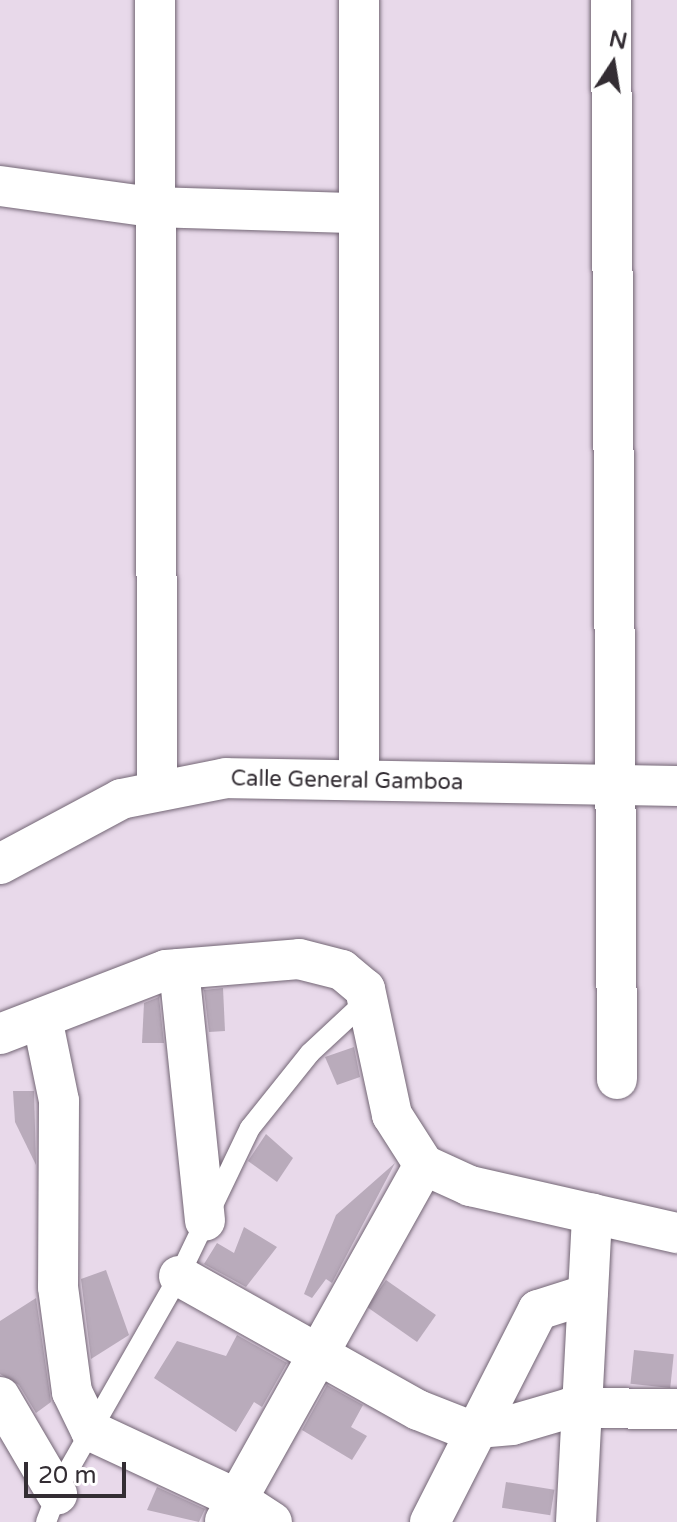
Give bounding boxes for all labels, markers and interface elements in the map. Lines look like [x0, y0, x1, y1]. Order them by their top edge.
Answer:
north arrow [573, 24, 653, 104]
text: N [607, 26, 629, 55]
street label: Calle General Gamboa [231, 766, 463, 796]
scale bar [28, 1446, 130, 1496]
text: 20 m [38, 1461, 96, 1490]

